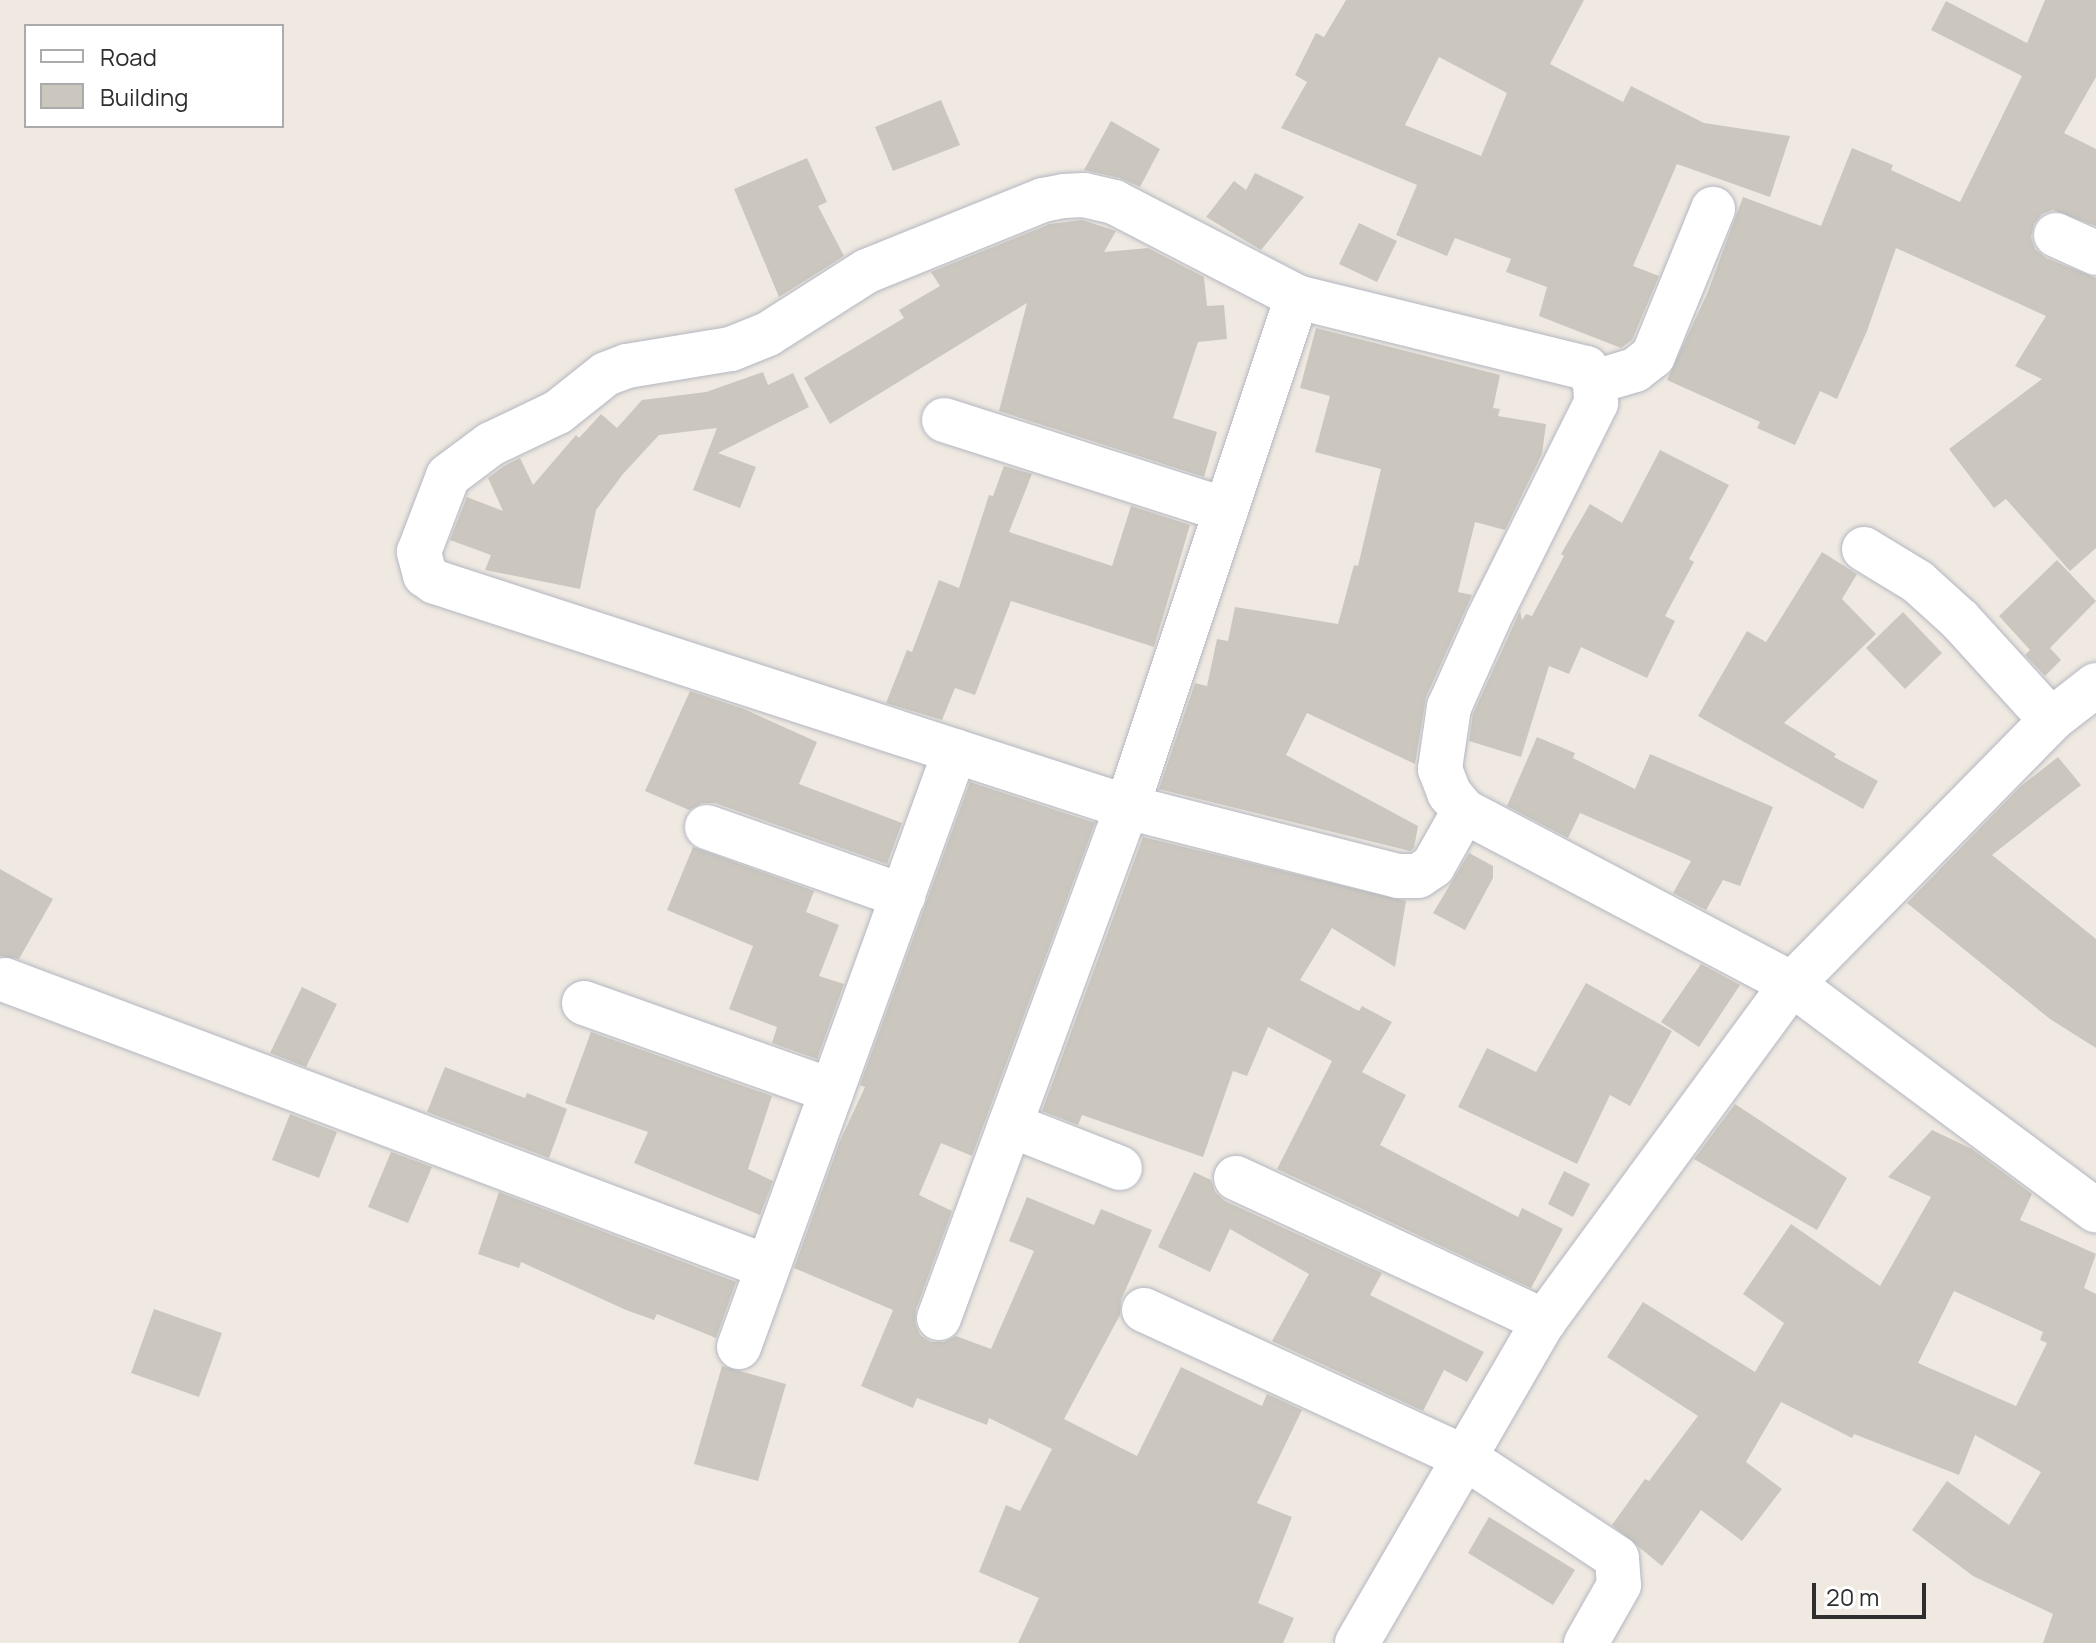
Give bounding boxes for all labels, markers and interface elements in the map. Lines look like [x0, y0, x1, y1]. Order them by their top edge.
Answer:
legend [24, 24, 284, 128]
text: Road [100, 40, 157, 73]
text: Building [100, 80, 188, 113]
scale bar [1816, 1567, 1930, 1617]
text: 20 m [1826, 1580, 1879, 1613]

